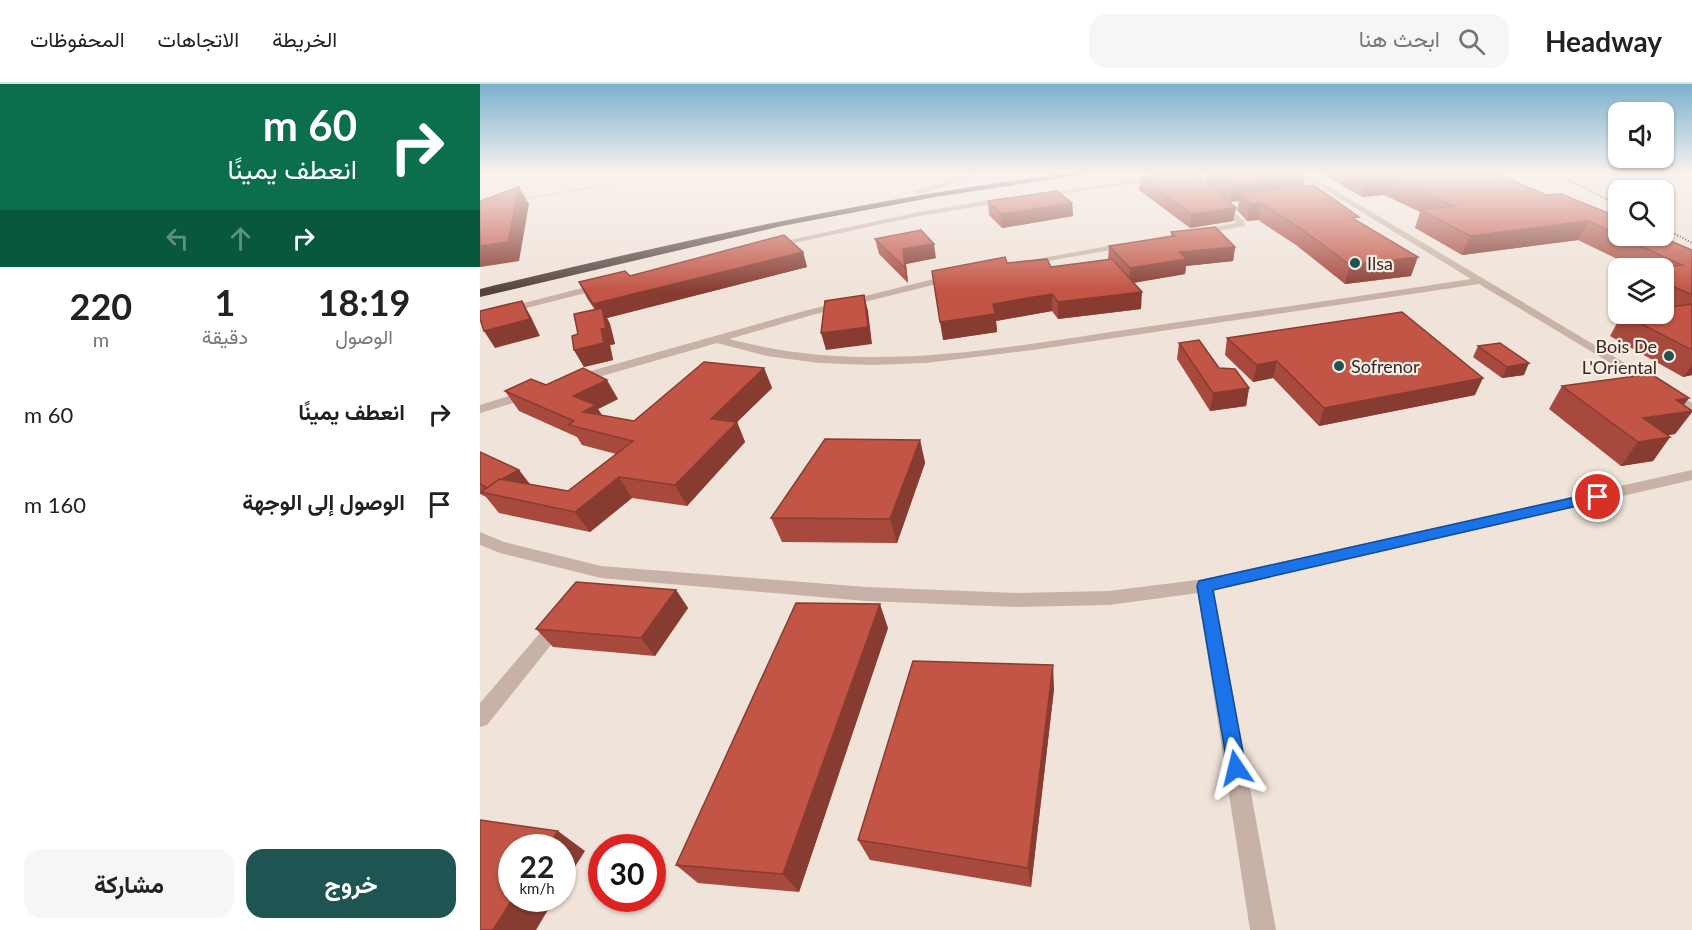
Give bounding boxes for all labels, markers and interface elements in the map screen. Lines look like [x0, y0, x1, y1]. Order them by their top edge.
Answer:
search box [1089, 14, 1509, 68]
text: Headway [1545, 24, 1662, 58]
text: ابحث هنا [1359, 25, 1440, 52]
icon: search [1455, 25, 1488, 58]
text: المحفوظات [30, 26, 125, 51]
text: الاتجاهات [158, 26, 239, 51]
text: الخريطة [272, 26, 337, 51]
text: 60 m [263, 100, 357, 150]
map controls [1608, 102, 1674, 324]
button: sound [1608, 102, 1674, 168]
icon: right [378, 108, 456, 186]
text: انعطف يمينًا [228, 152, 357, 185]
button: search [1608, 180, 1674, 246]
icon: left [161, 222, 194, 255]
icon: ahead [224, 222, 257, 255]
icon: right [287, 222, 320, 255]
place label: Ilsa [1367, 252, 1393, 274]
marker: Ilsa [1348, 256, 1362, 270]
button: layers [1608, 258, 1674, 324]
text: 1 [214, 280, 235, 324]
text: 18:19 [318, 280, 410, 324]
text: 220 [70, 284, 132, 328]
text: دقيقة [202, 324, 248, 348]
text: الوصول [335, 324, 393, 348]
text: m [93, 327, 109, 351]
place label: Bois De L'Oriental [1582, 335, 1657, 378]
marker: Bois De L'Oriental [1662, 349, 1676, 363]
place label: Sofrenor [1351, 355, 1420, 377]
marker: Sofrenor [1332, 359, 1346, 373]
text: انعطف يمينًا [298, 398, 405, 425]
icon: right [423, 398, 456, 431]
text: 60 m [24, 401, 73, 428]
pin [1572, 471, 1623, 522]
icon: arrive [1581, 480, 1614, 513]
text: الوصول إلى الوجهة [242, 488, 405, 515]
icon: arrive [423, 488, 456, 521]
text: 160 m [24, 491, 86, 518]
position arrow [1204, 736, 1268, 800]
speed limit sign: 30 [588, 834, 666, 912]
text: 22 [520, 848, 554, 884]
button: مشاركة [24, 849, 234, 918]
button: خروج [246, 849, 456, 918]
text: km/h [519, 879, 555, 897]

